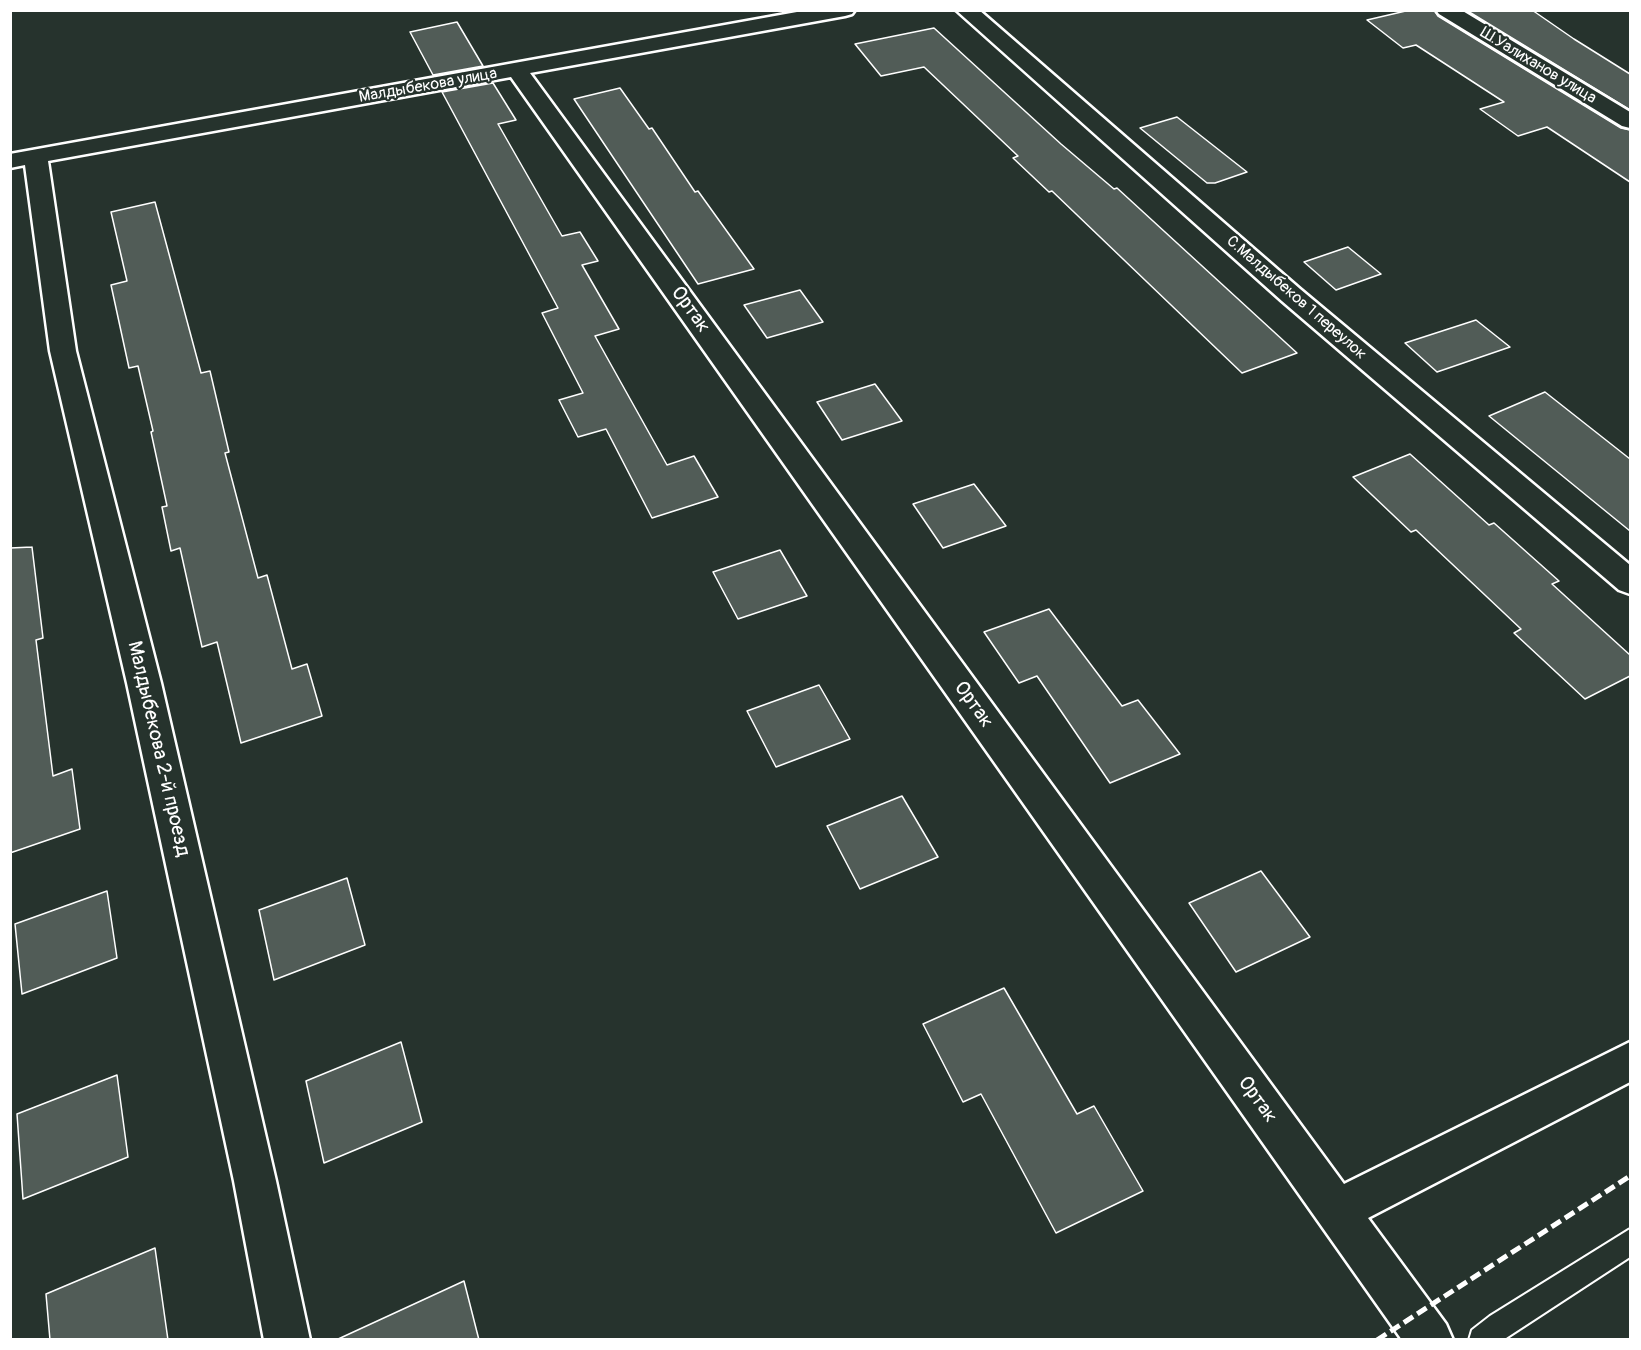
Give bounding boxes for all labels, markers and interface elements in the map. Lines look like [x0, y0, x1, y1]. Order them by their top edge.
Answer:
street label: Ш.Уалиханов улица [1476, 24, 1600, 108]
street label: Малдыбекова улица [357, 64, 499, 108]
street label: С.Малдыбеков 1 переулок [1222, 232, 1370, 364]
street label: Ортак [665, 282, 715, 338]
street label: Малдыбекова 2-й проезд [122, 639, 194, 859]
street label: Ортак [948, 677, 998, 733]
street label: Ортак [1232, 1072, 1282, 1128]

